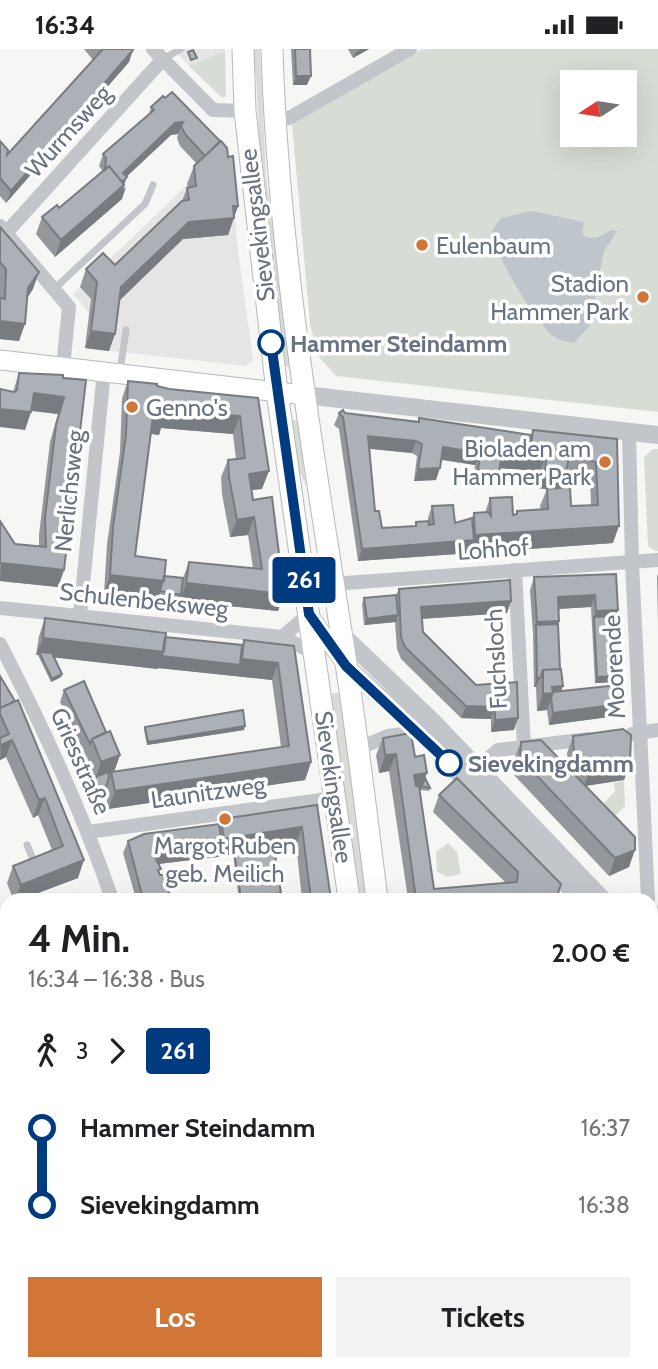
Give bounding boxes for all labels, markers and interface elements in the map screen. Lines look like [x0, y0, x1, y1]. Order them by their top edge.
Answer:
text: 16:34 [35, 9, 95, 41]
north arrow [560, 70, 637, 147]
map controls [560, 70, 637, 147]
street label: Wurmsweg [19, 78, 118, 183]
street label: Sievekingsallee [233, 147, 281, 303]
place label: Eulenbaum [436, 231, 551, 260]
marker: Eulenbaum [414, 237, 430, 253]
place label: Stadion Hammer Park [490, 269, 629, 326]
marker: Stadion Hammer Park [635, 289, 651, 305]
place label: Hammer Steindamm [290, 329, 507, 358]
marker: Hammer Steindamm [258, 330, 284, 356]
place label: Genno's [146, 393, 228, 422]
marker: Genno's [124, 399, 140, 415]
street label: Nerlichsweg [48, 428, 90, 553]
place label: Bioladen am Hammer Park [452, 434, 591, 491]
marker: Bioladen am Hammer Park [597, 454, 613, 470]
street label: Lohhof [456, 532, 530, 566]
line badge: 261 [264, 557, 344, 603]
text: 261 [286, 565, 322, 594]
street label: Schulenbeksweg [58, 577, 231, 623]
street label: Fuchsloch [479, 608, 513, 710]
street label: Moorende [597, 614, 631, 720]
street label: Griesstraße [45, 703, 117, 819]
street label: Sievekingsallee [309, 709, 359, 865]
place label: Sievekingdamm [468, 749, 634, 778]
marker: Sievekingdamm [436, 750, 462, 776]
street label: Launitzweg [149, 769, 268, 814]
marker: Margot Ruben geb. Meilich [217, 811, 233, 827]
place label: Margot Ruben geb. Meilich [154, 831, 296, 888]
text: 4 Min. [28, 915, 130, 962]
text: 2.00 € [551, 937, 630, 969]
text: 16:34 – 16:38 · Bus [28, 965, 205, 993]
icon: walk [28, 1032, 66, 1070]
icon: forward [98, 1032, 136, 1070]
text: 261 [160, 1036, 196, 1065]
text: 3 [76, 1037, 88, 1065]
text: Hammer Steindamm [80, 1112, 315, 1144]
text: 16:37 [581, 1114, 630, 1142]
text: Sievekingdamm [80, 1189, 260, 1221]
text: 16:38 [578, 1191, 630, 1219]
button: Los [28, 1277, 322, 1357]
button: Tickets [336, 1277, 630, 1357]

